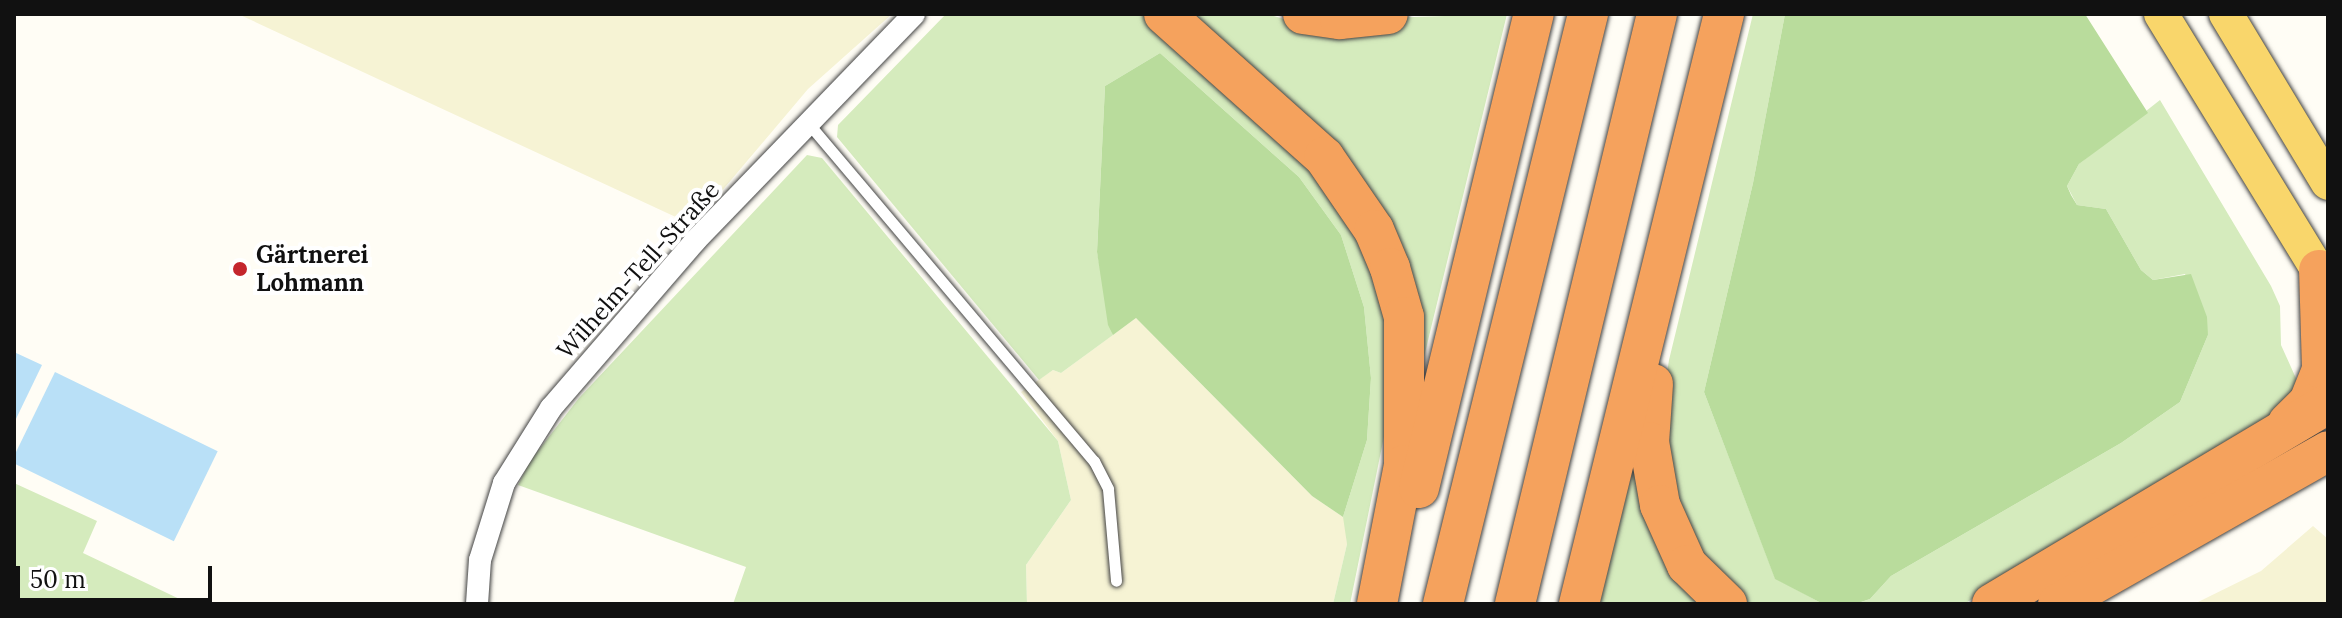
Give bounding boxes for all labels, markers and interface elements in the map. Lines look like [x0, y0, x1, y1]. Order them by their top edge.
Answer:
street label: Wilhelm-Tell-Straße [551, 175, 725, 365]
place label: Gärtnerei Lohmann [256, 241, 368, 297]
marker: Gärtnerei Lohmann [231, 260, 249, 278]
scale bar [20, 550, 216, 600]
text: 50 m [30, 564, 86, 595]

